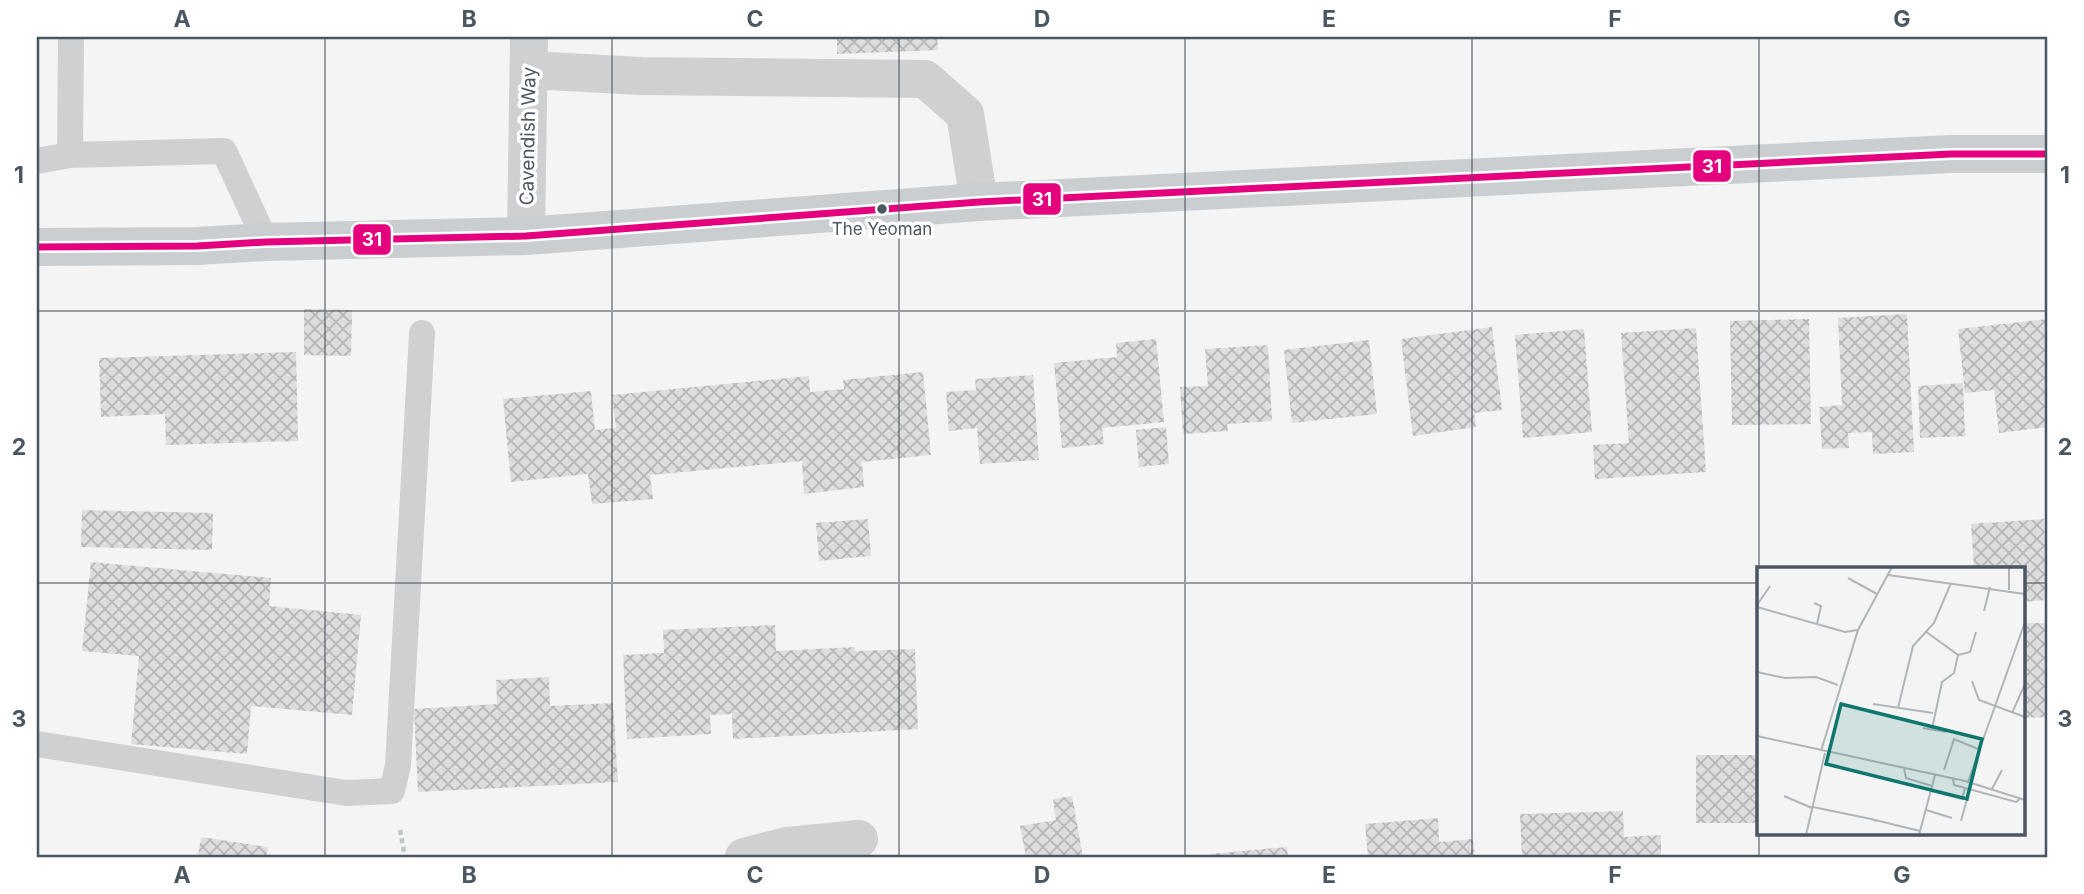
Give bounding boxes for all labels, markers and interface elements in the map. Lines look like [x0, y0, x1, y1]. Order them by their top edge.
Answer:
text: A [173, 5, 191, 33]
text: B [461, 5, 477, 33]
text: C [746, 5, 764, 33]
text: D [1034, 5, 1050, 33]
text: E [1322, 5, 1336, 33]
text: F [1608, 5, 1622, 33]
text: G [1893, 5, 1911, 33]
street label: Cavendish Way [515, 66, 541, 205]
line badge: 31 [1692, 149, 1732, 183]
text: 31 [1702, 155, 1722, 178]
text: 1 [14, 161, 24, 189]
text: 1 [2060, 161, 2070, 189]
line badge: 31 [1022, 182, 1062, 216]
text: 31 [1032, 188, 1052, 211]
marker: The Yeoman [875, 202, 889, 216]
place label: The Yeoman [832, 219, 932, 239]
line badge: 31 [352, 223, 392, 256]
text: 31 [362, 228, 382, 251]
text: 2 [12, 433, 26, 461]
text: 2 [2058, 433, 2072, 461]
inset map [1757, 567, 2024, 834]
text: 3 [12, 705, 26, 733]
text: 3 [2058, 705, 2072, 733]
text: A [173, 861, 191, 889]
text: B [461, 861, 477, 889]
text: C [746, 861, 764, 889]
text: D [1034, 861, 1050, 889]
text: E [1322, 861, 1336, 889]
text: F [1608, 861, 1622, 889]
text: G [1893, 861, 1911, 889]

